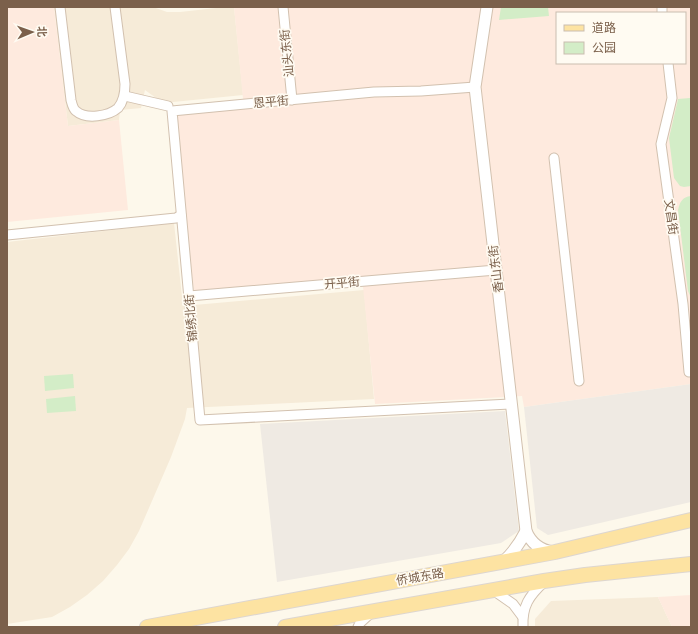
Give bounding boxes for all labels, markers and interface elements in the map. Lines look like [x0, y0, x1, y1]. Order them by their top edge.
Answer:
north arrow [12, 12, 52, 52]
legend [556, 12, 686, 64]
text: 道路 [592, 20, 616, 36]
text: 北 [35, 26, 49, 37]
street label: 汕头东街 [277, 28, 297, 78]
text: 公园 [592, 40, 616, 56]
street label: 恩平街 [252, 92, 290, 112]
street label: 文昌街 [661, 198, 681, 236]
street label: 香山东街 [485, 244, 507, 294]
street label: 开平街 [323, 273, 361, 293]
street label: 锦绣北街 [181, 293, 201, 343]
street label: 侨城东路 [395, 565, 445, 589]

